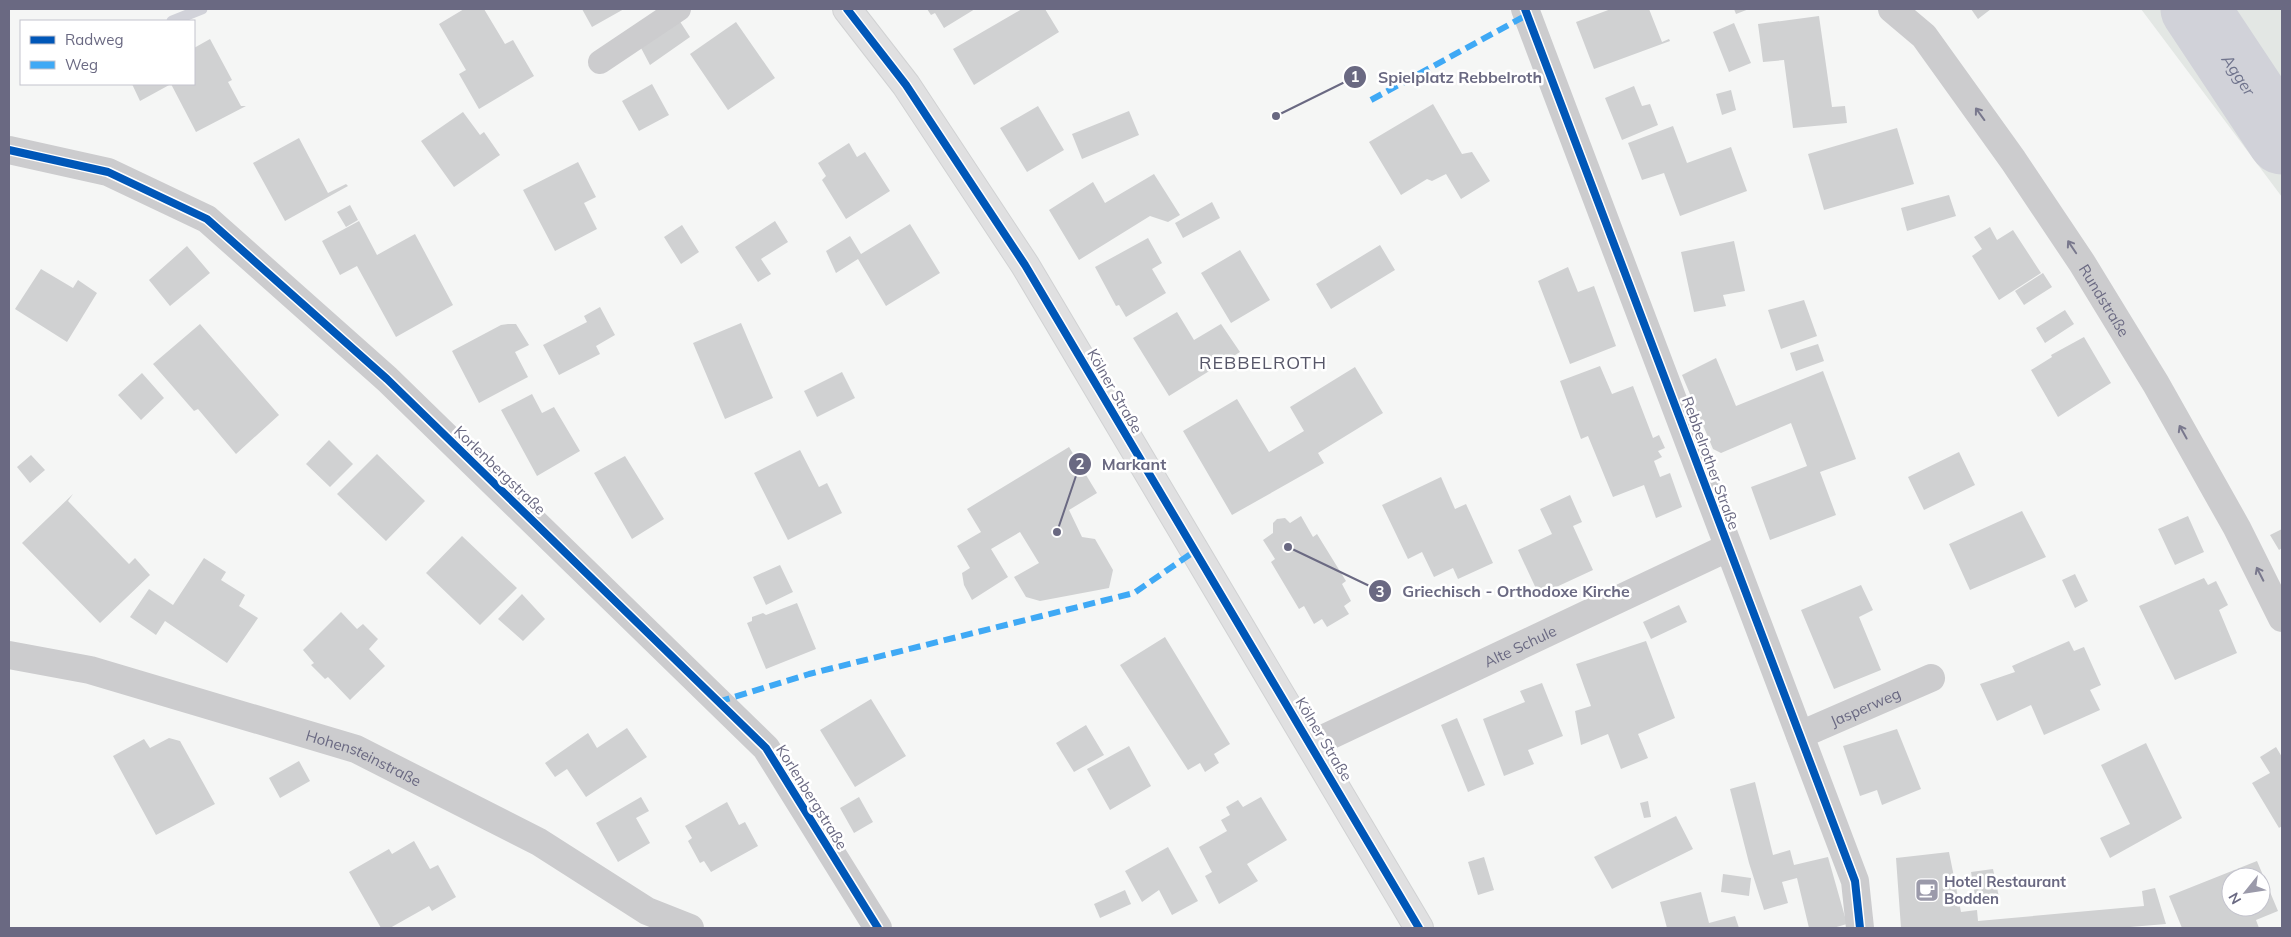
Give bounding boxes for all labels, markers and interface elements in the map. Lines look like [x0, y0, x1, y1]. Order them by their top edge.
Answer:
legend [20, 20, 195, 85]
text: Radweg [65, 30, 123, 49]
water label: Agger [2217, 49, 2260, 100]
text: Weg [65, 55, 98, 74]
callout: Spielplatz Rebbelroth [1342, 62, 1552, 93]
text: 1 [1350, 67, 1360, 86]
text: Spielplatz Rebbelroth [1378, 67, 1542, 87]
one-way arrow [1974, 108, 1985, 121]
one-way arrow [2067, 241, 2077, 255]
street label: Rundstraße [2075, 260, 2134, 340]
street label: Kölner Straße [1083, 345, 1147, 437]
district label: REBBELROTH [1199, 351, 1327, 374]
street label: Rebbelrother Straße [1678, 394, 1744, 532]
street label: Korlenbergstraße [450, 421, 550, 519]
one-way arrow [2178, 424, 2188, 439]
callout: Markant [1067, 449, 1177, 480]
text: 2 [1075, 454, 1085, 473]
text: Markant [1102, 454, 1166, 474]
one-way arrow [2255, 567, 2265, 582]
callout: Griechisch - Orthodoxe Kirche [1368, 576, 1640, 607]
text: Griechisch - Orthodoxe Kirche [1402, 581, 1630, 601]
text: 3 [1375, 582, 1385, 601]
street label: Alte Schule [1481, 621, 1559, 671]
street label: Jasperweg [1827, 683, 1903, 730]
street label: Kölner Straße [1292, 694, 1356, 784]
street label: Hohensteinstraße [304, 725, 424, 790]
street label: Korlenbergstraße [772, 741, 852, 853]
north arrow [2221, 867, 2271, 917]
place label: Hotel Restaurant Bodden [1944, 872, 2066, 908]
cafe icon: Hotel Restaurant Bodden [1914, 877, 1940, 903]
text: N [2224, 889, 2245, 908]

